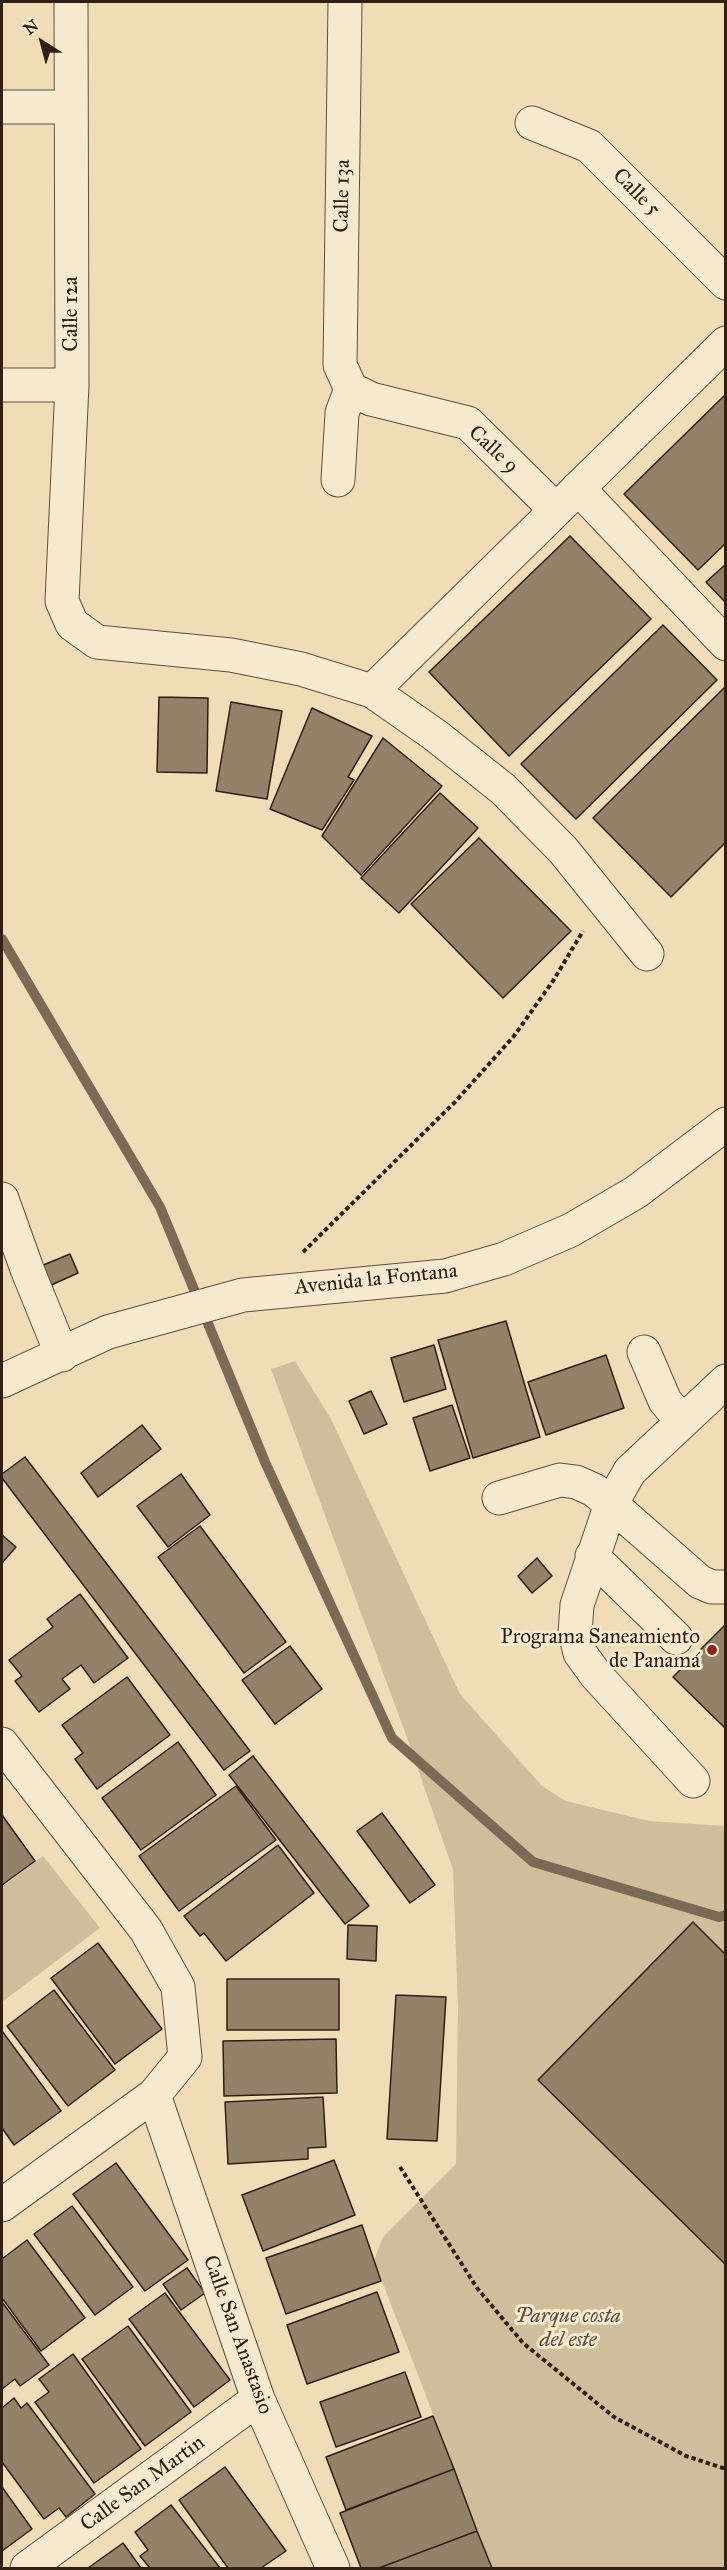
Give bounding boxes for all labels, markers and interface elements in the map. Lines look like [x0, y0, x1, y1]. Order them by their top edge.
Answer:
north arrow [12, 12, 72, 72]
text: N [20, 15, 42, 39]
street label: Calle 13a [330, 159, 356, 233]
street label: Calle 5 [607, 164, 665, 222]
street label: Calle 12a [59, 276, 85, 352]
street label: Calle 9 [463, 421, 523, 479]
street label: Avenida la Fontana [293, 1259, 459, 1301]
place label: Programa Saneamiento de Panamá [501, 1625, 700, 1675]
marker: Programa Saneamiento de Panamá [705, 1643, 719, 1657]
street label: Calle San Anastasio [197, 2252, 277, 2418]
park label: Parque costa del este [515, 2304, 621, 2354]
street label: Calle San Martin [76, 2430, 210, 2538]

